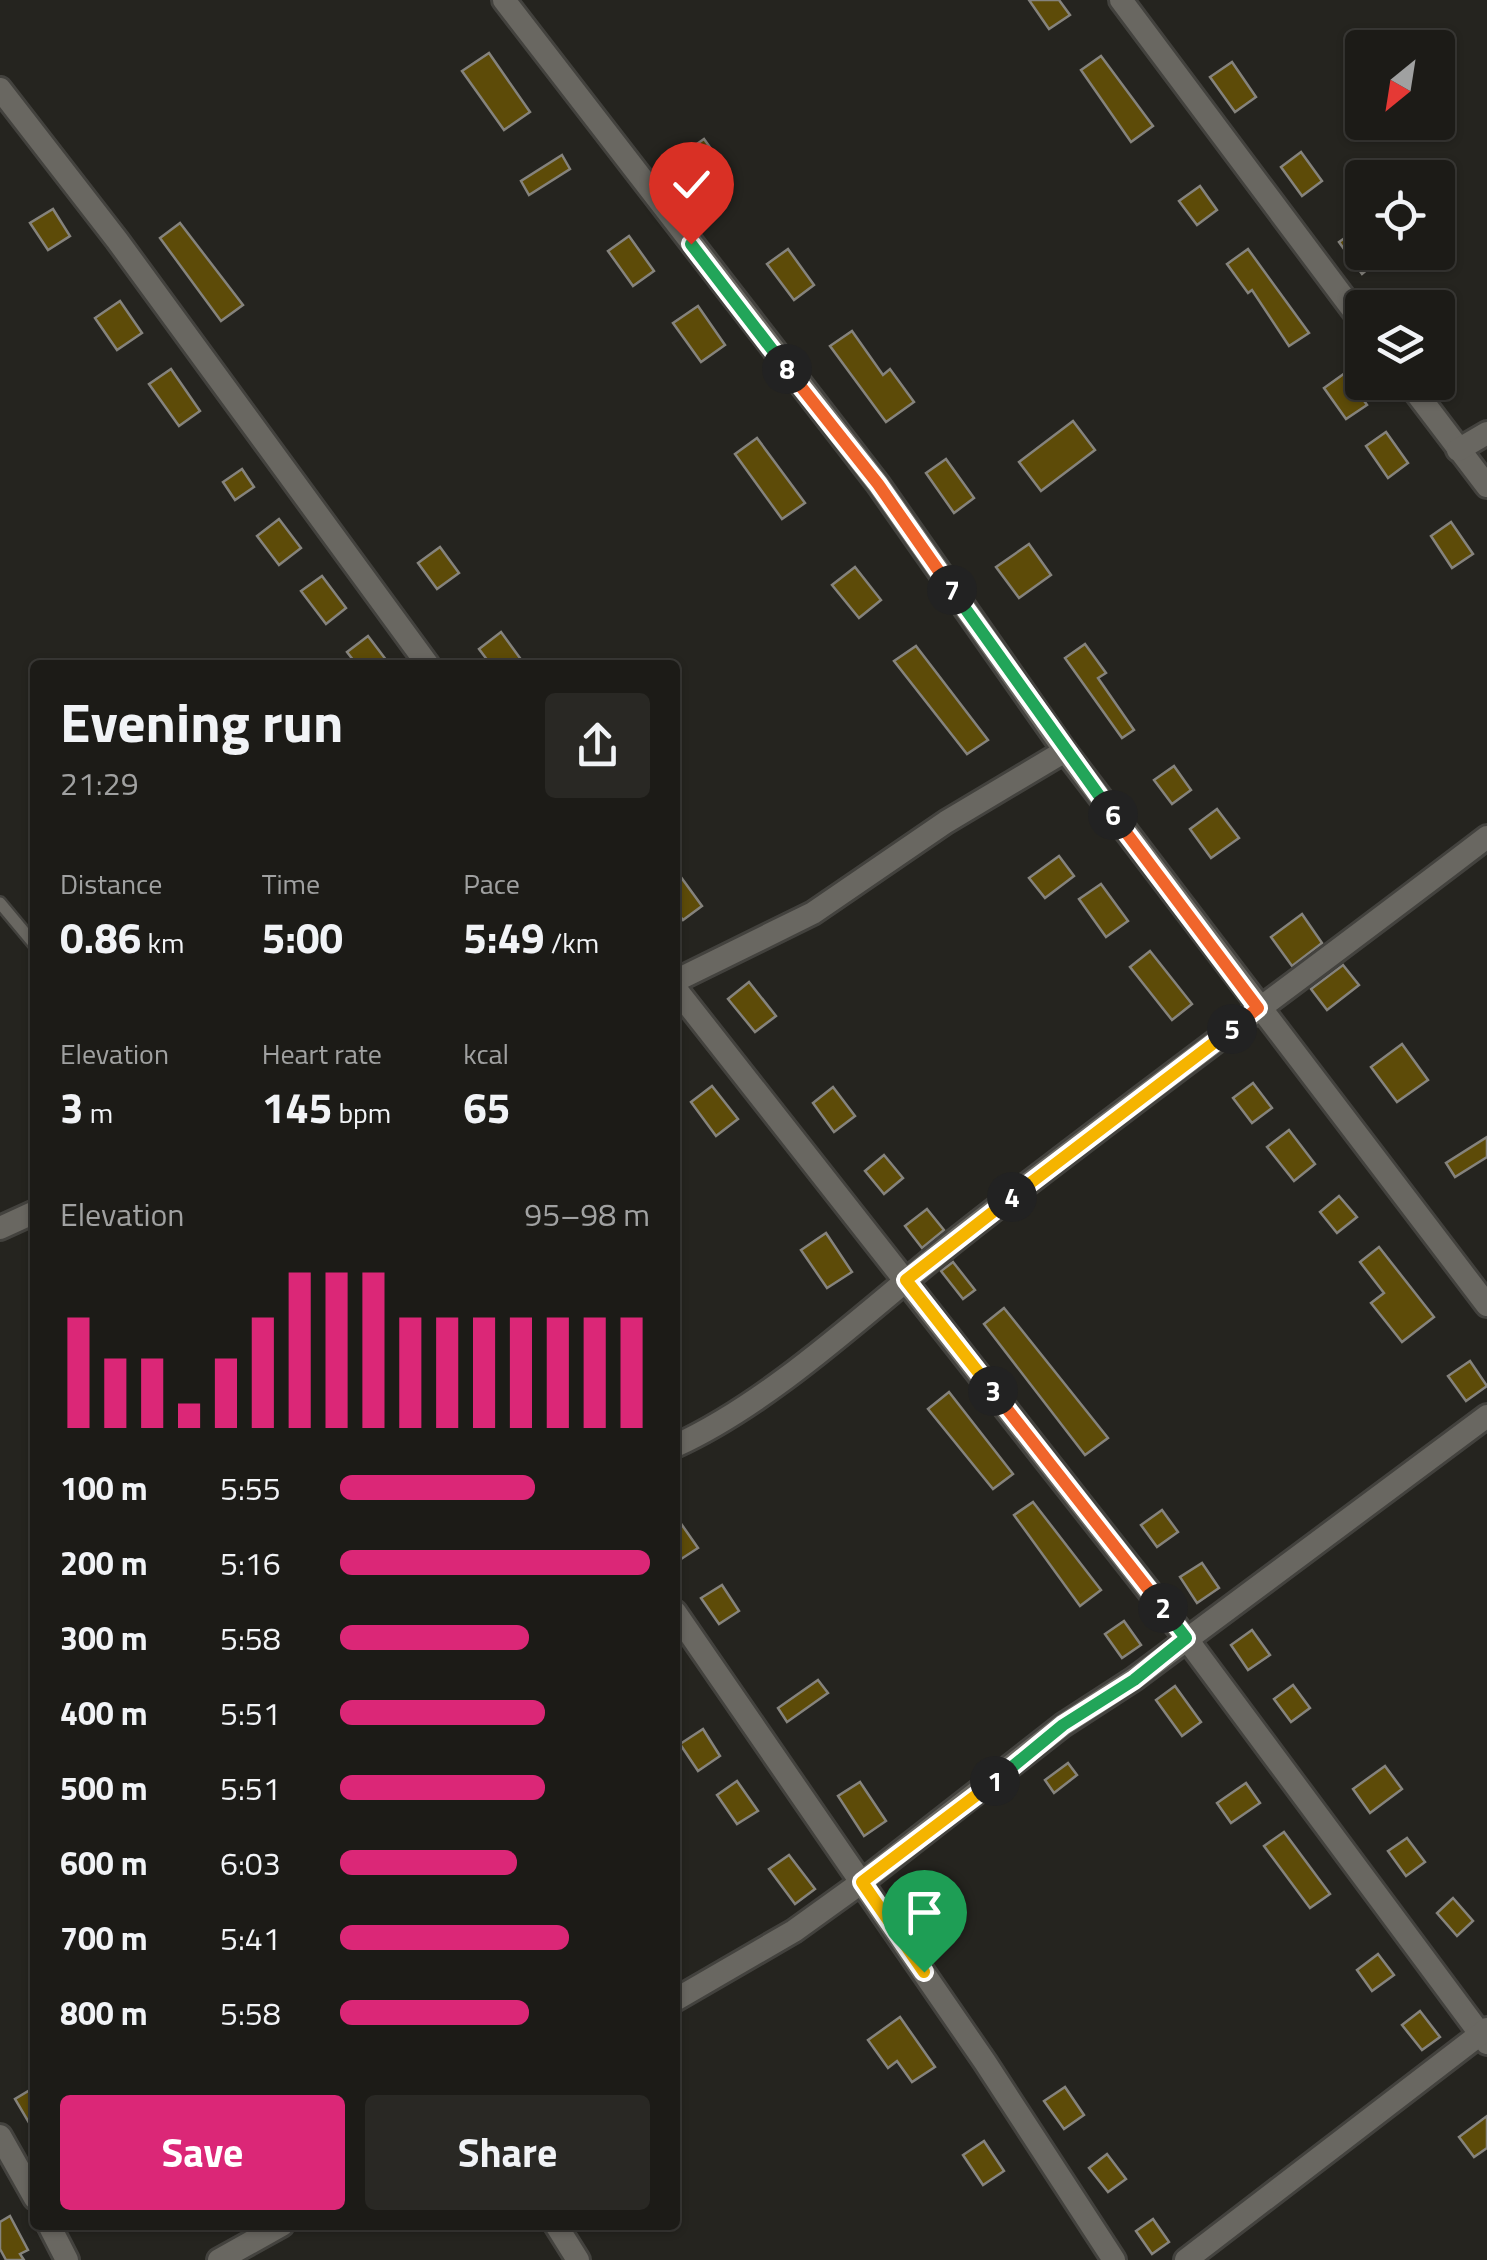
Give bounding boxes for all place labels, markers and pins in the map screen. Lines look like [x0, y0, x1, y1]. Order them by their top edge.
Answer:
pin [649, 142, 734, 245]
pin: 8 [762, 344, 812, 394]
pin: 7 [927, 565, 977, 615]
pin: 6 [1088, 790, 1138, 840]
pin: 5 [1207, 1004, 1257, 1054]
pin: 4 [987, 1172, 1037, 1222]
pin: 3 [968, 1366, 1018, 1416]
pin: 2 [1138, 1583, 1188, 1633]
pin: 1 [970, 1756, 1020, 1806]
pin [882, 1870, 967, 1973]

